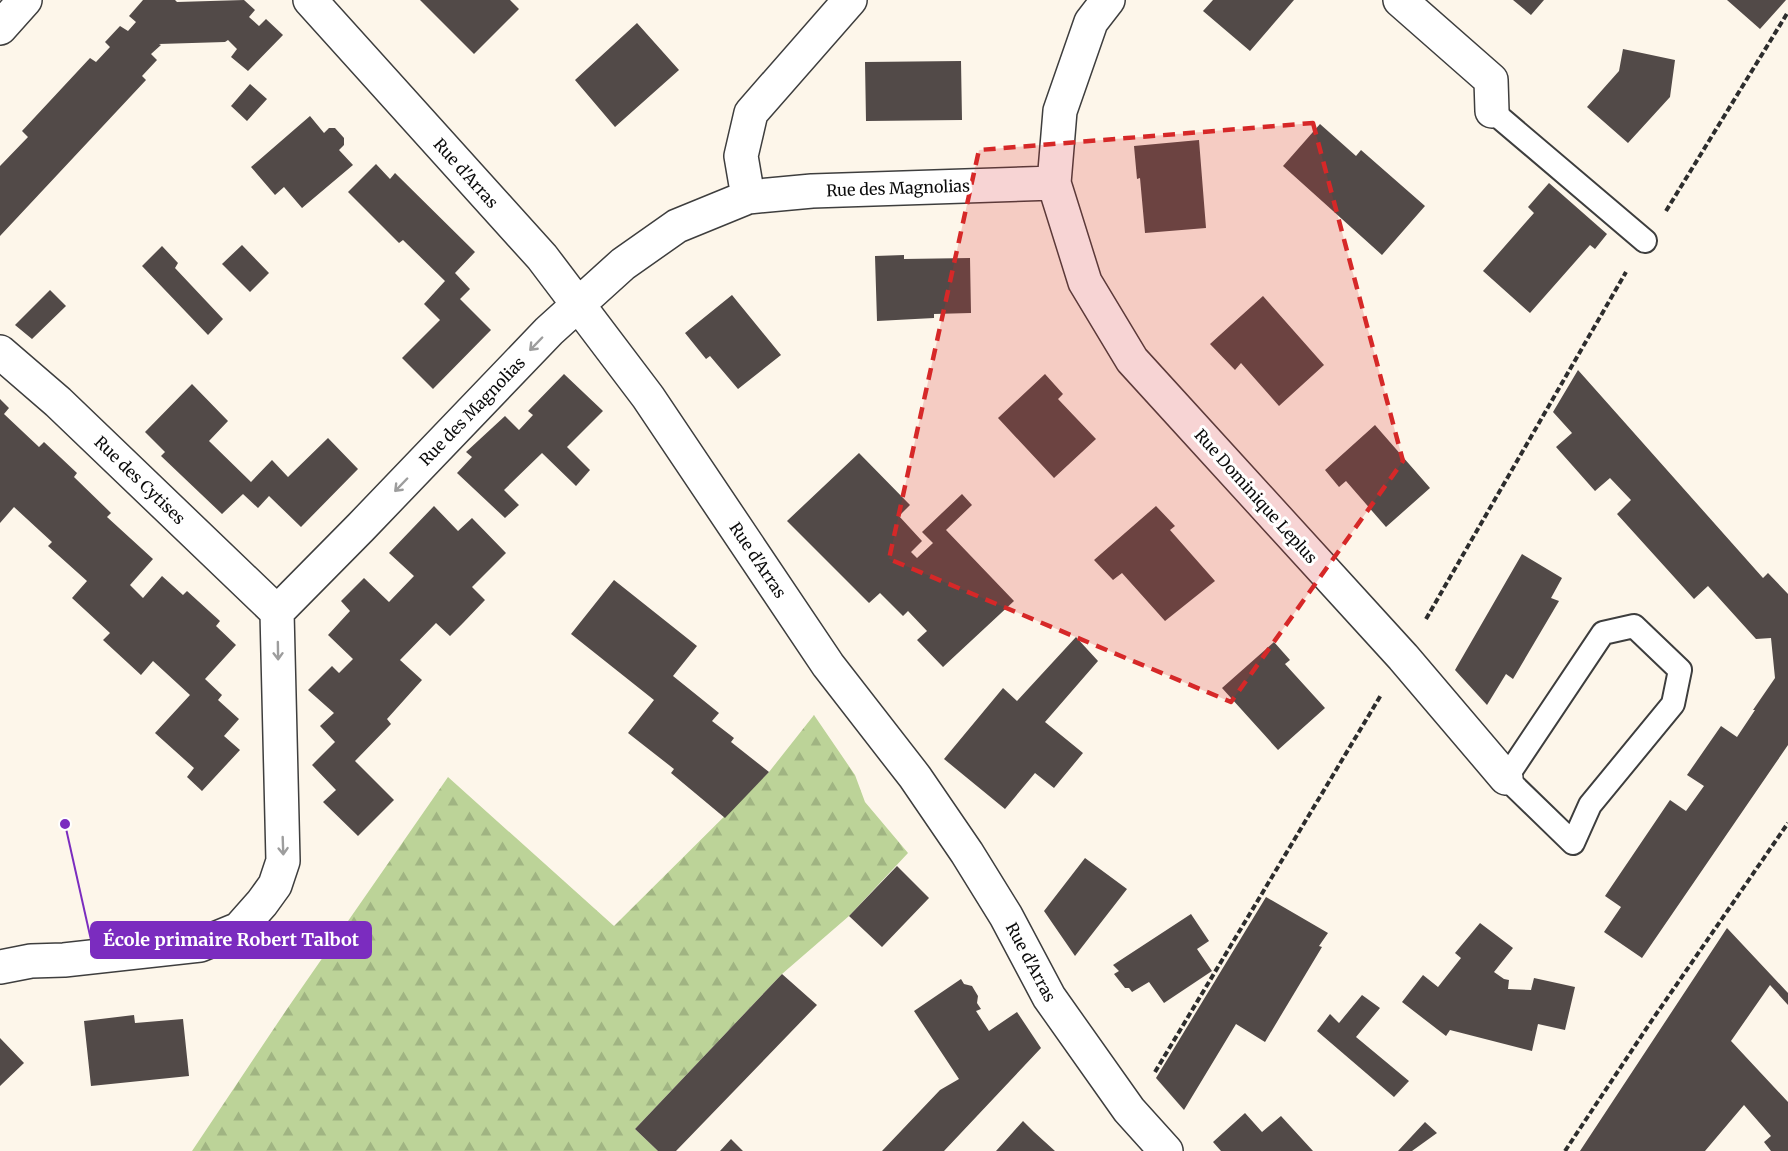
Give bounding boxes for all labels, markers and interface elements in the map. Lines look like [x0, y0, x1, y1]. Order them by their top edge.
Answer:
street label: Rue d'Arras [429, 134, 503, 212]
street label: Rue des Magnolias [826, 175, 970, 201]
one-way arrow [528, 337, 543, 352]
street label: Rue des Magnolias [415, 352, 529, 470]
street label: Rue Dominique Leplus [1190, 425, 1322, 567]
street label: Rue des Cytises [91, 432, 190, 528]
one-way arrow [394, 478, 408, 493]
street label: Rue d'Arras [725, 518, 791, 602]
one-way arrow [272, 640, 284, 660]
one-way arrow [277, 835, 288, 855]
street label: Rue d'Arras [1002, 919, 1060, 1005]
callout: École primaire Robert Talbot [91, 922, 371, 958]
text: École primaire Robert Talbot [103, 928, 360, 951]

